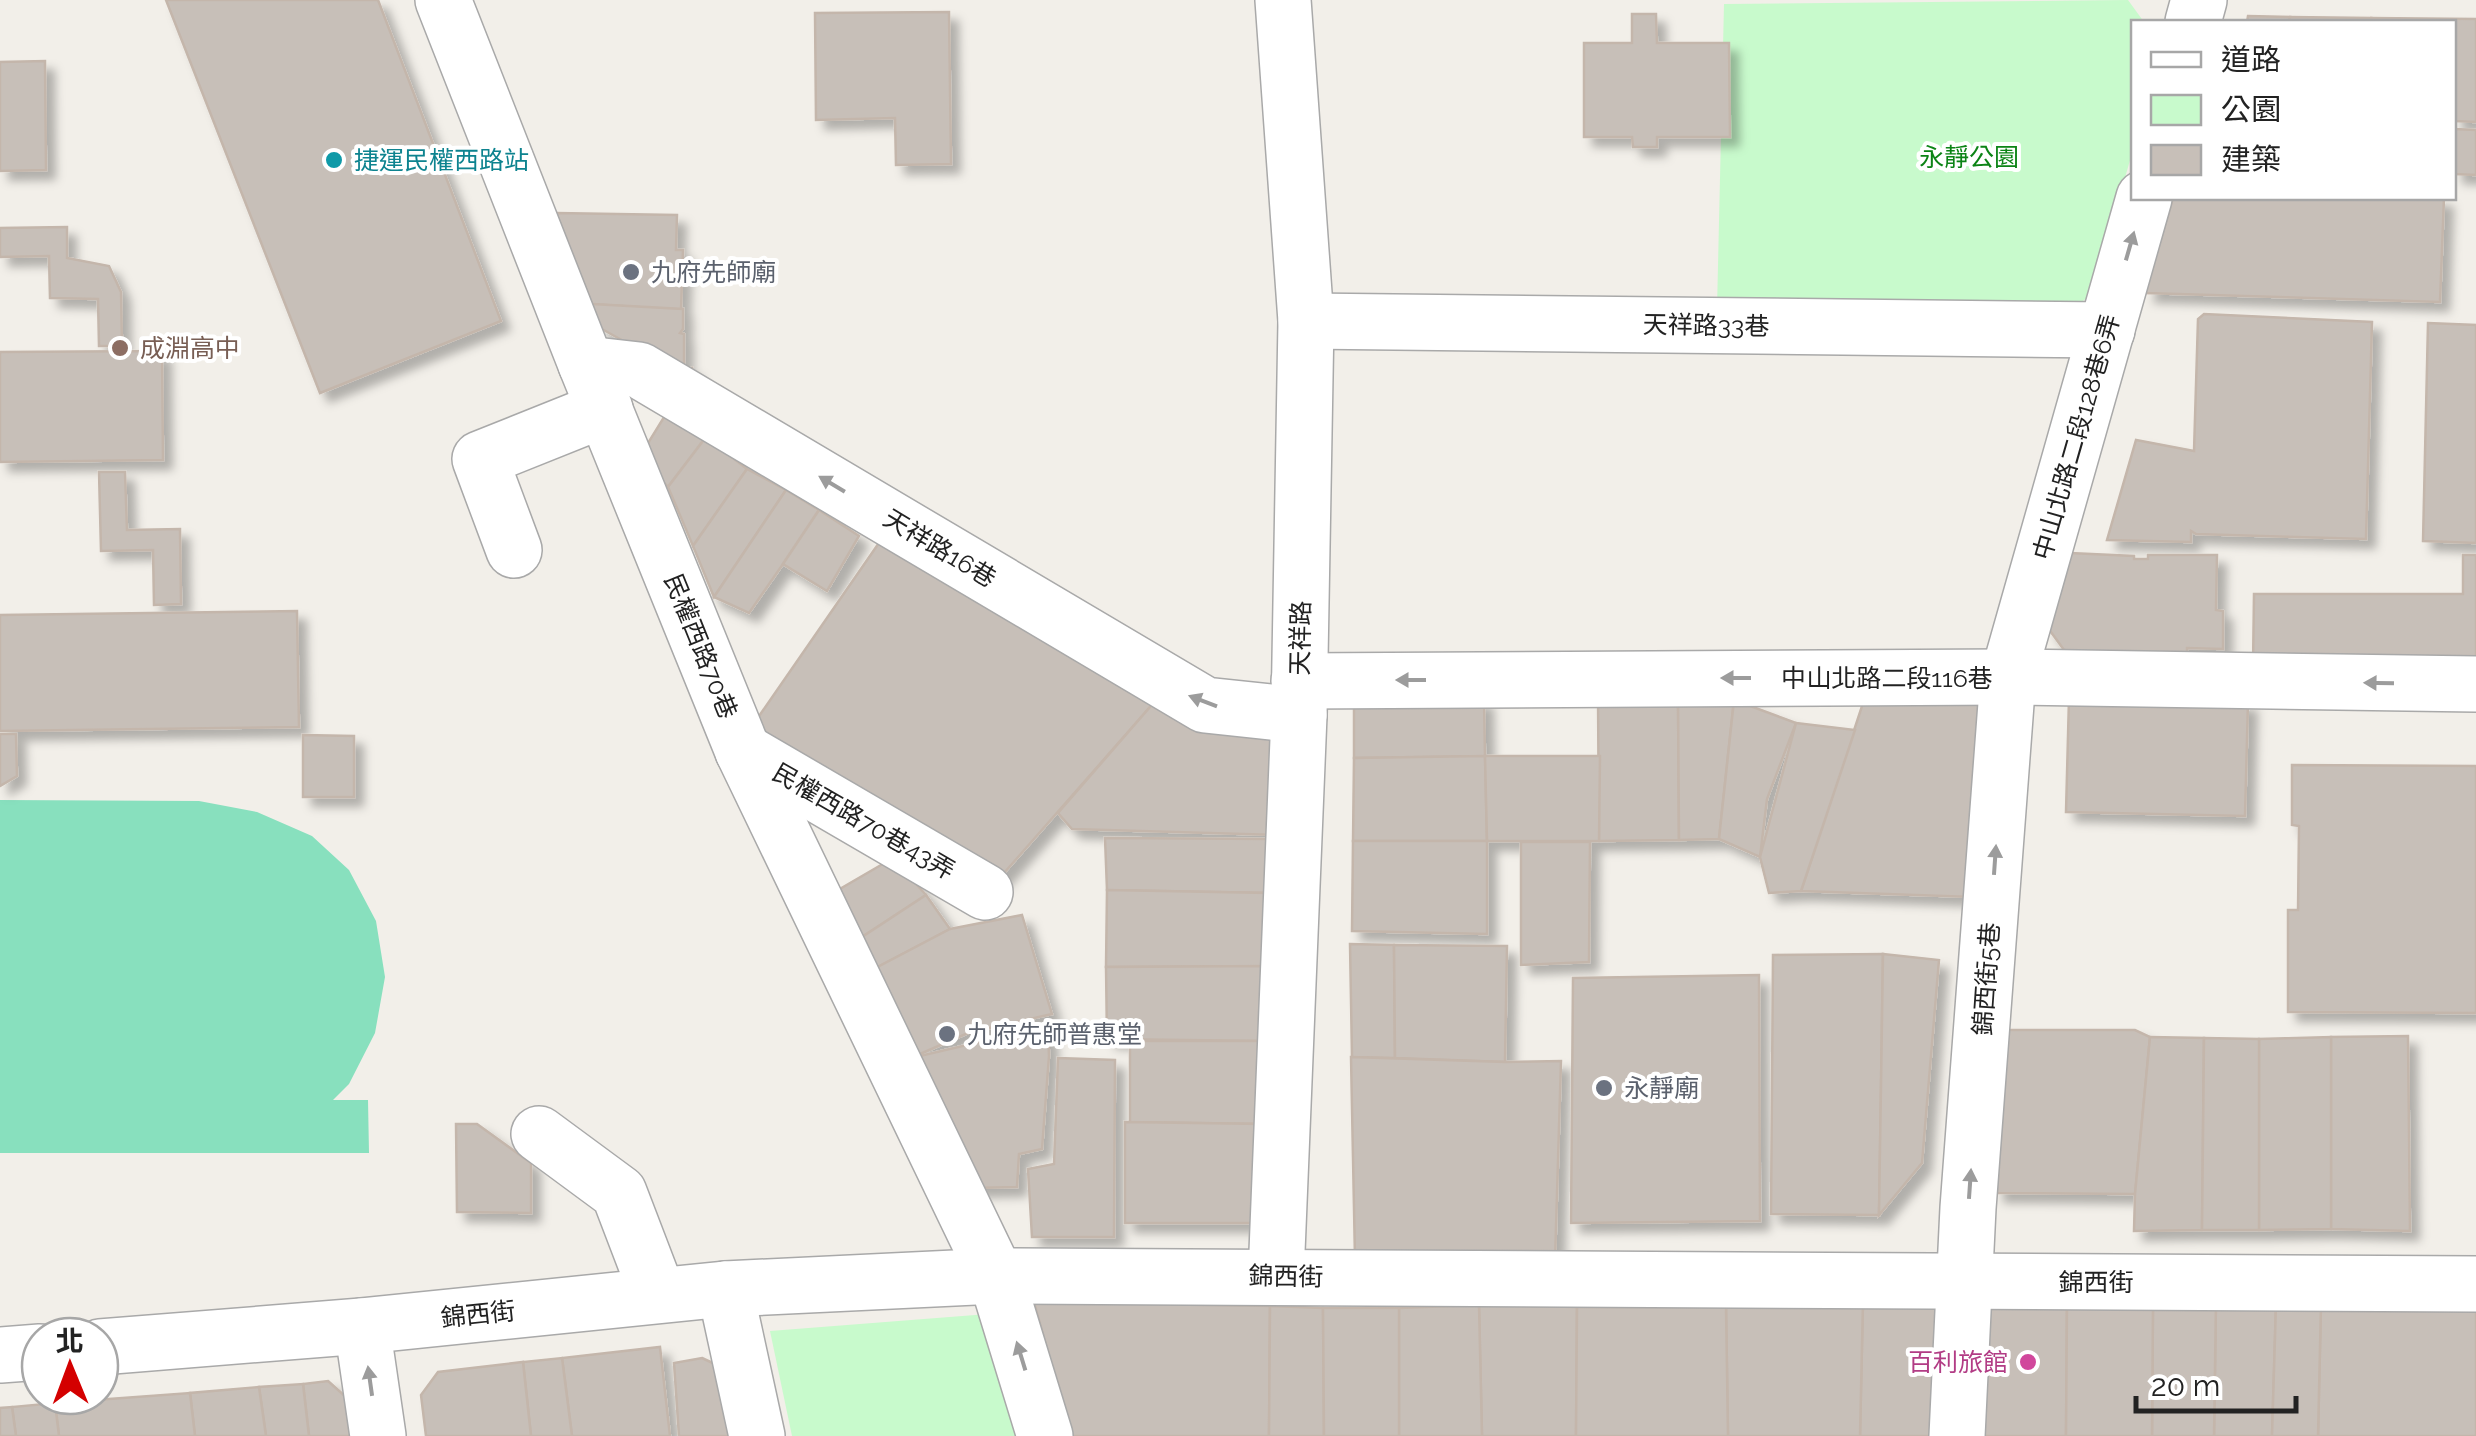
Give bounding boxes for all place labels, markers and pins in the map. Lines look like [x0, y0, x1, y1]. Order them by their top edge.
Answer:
place label: 捷運民權西路站 [354, 145, 529, 175]
marker: 捷運民權西路站 [323, 149, 345, 171]
place label: 九府先師廟 [651, 257, 776, 287]
marker: 九府先師廟 [620, 261, 642, 283]
place label: 成淵高中 [140, 333, 240, 363]
marker: 成淵高中 [109, 337, 131, 359]
place label: 九府先師普惠堂 [967, 1019, 1142, 1049]
marker: 九府先師普惠堂 [936, 1023, 958, 1045]
place label: 永靜廟 [1624, 1073, 1699, 1103]
marker: 永靜廟 [1593, 1077, 1615, 1099]
place label: 百利旅館 [1908, 1347, 2008, 1377]
marker: 百利旅館 [2017, 1351, 2039, 1373]

